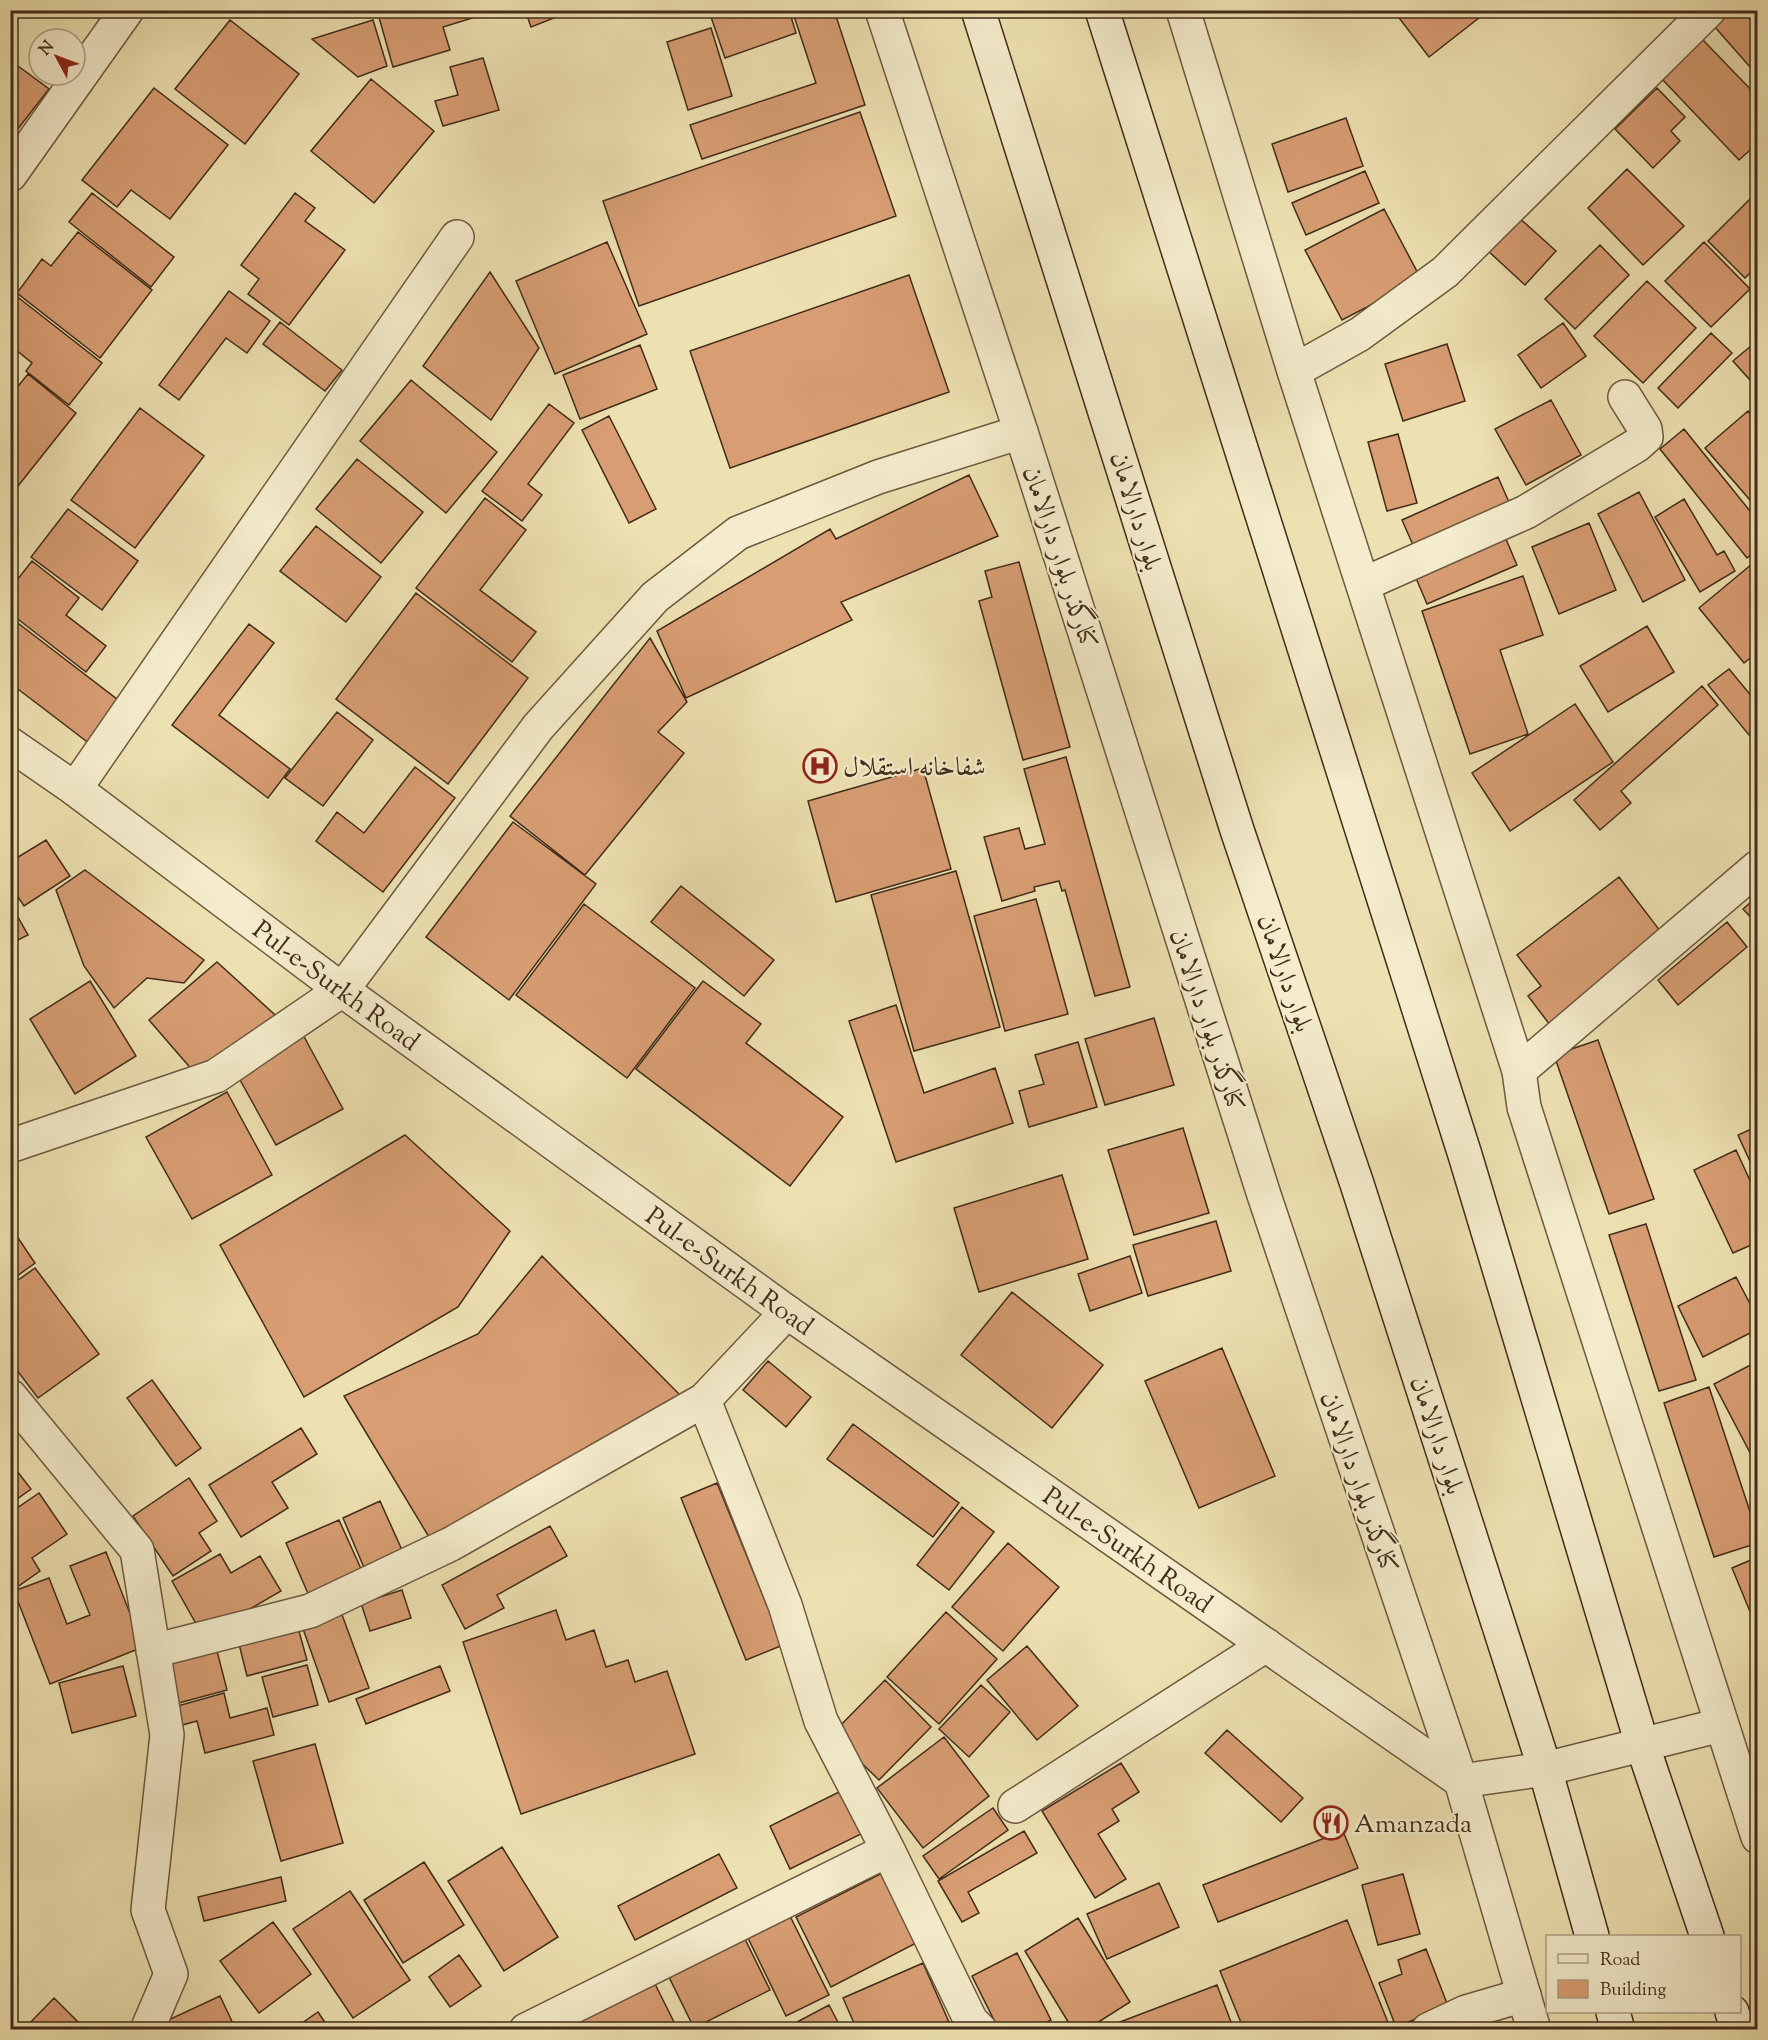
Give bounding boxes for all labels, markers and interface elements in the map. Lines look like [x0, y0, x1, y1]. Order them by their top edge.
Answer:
north arrow [27, 27, 87, 87]
text: N [35, 36, 61, 61]
street label: بلوار دارالامان [1099, 448, 1170, 576]
street label: کنارگذر بلوار دارالامان [1012, 461, 1107, 654]
hospital icon: شفاخانه استقلال [802, 748, 838, 784]
place label: شفاخانه استقلال [843, 750, 986, 787]
street label: بلوار دارالامان [1246, 910, 1321, 1038]
street label: Pul-e-Surkh Road [244, 913, 427, 1061]
street label: کنارگذر بلوار دارالامان [1159, 924, 1254, 1117]
street label: Pul-e-Surkh Road [637, 1199, 820, 1346]
street label: بلوار دارالامان [1399, 1372, 1472, 1500]
street label: کنارگذر بلوار دارالامان [1309, 1386, 1408, 1579]
street label: Pul-e-Surkh Road [1034, 1479, 1219, 1624]
restaurant icon: Amanzada [1313, 1805, 1349, 1841]
place label: Amanzada [1354, 1807, 1472, 1844]
legend [1546, 1935, 1741, 2013]
text: Road [1600, 1948, 1640, 1974]
text: Building [1600, 1978, 1666, 2004]

